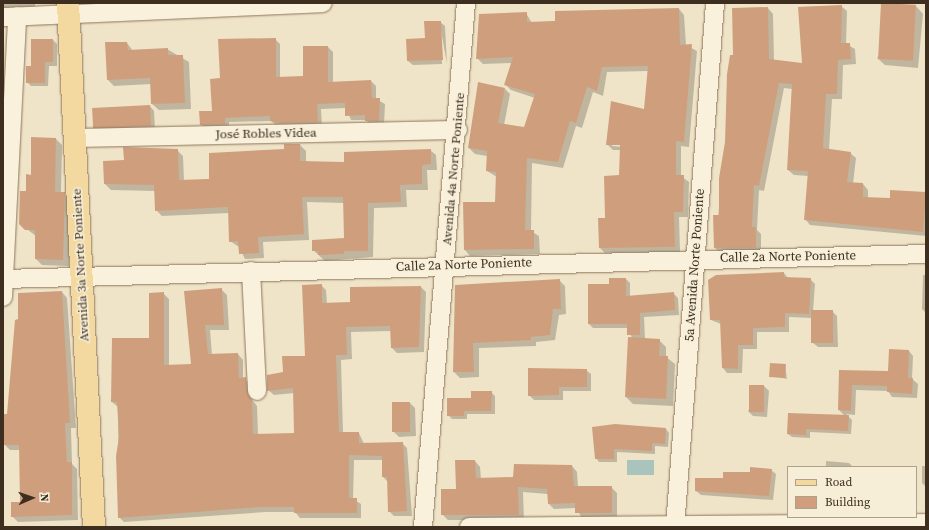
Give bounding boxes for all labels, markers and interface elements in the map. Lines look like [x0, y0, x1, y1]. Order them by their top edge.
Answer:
street label: Avenida 4a Norte Poniente [440, 92, 468, 246]
street label: José Robles Videa [215, 125, 317, 143]
street label: Avenida 3a Norte Poniente [69, 188, 93, 342]
street label: 5a Avenida Norte Poniente [682, 188, 708, 342]
street label: Calle 2a Norte Poniente [720, 248, 856, 266]
street label: Calle 2a Norte Poniente [396, 255, 532, 275]
legend [787, 466, 917, 518]
text: Road [825, 474, 852, 490]
north arrow [12, 478, 52, 518]
text: N [37, 493, 52, 502]
text: Building [825, 494, 870, 510]

